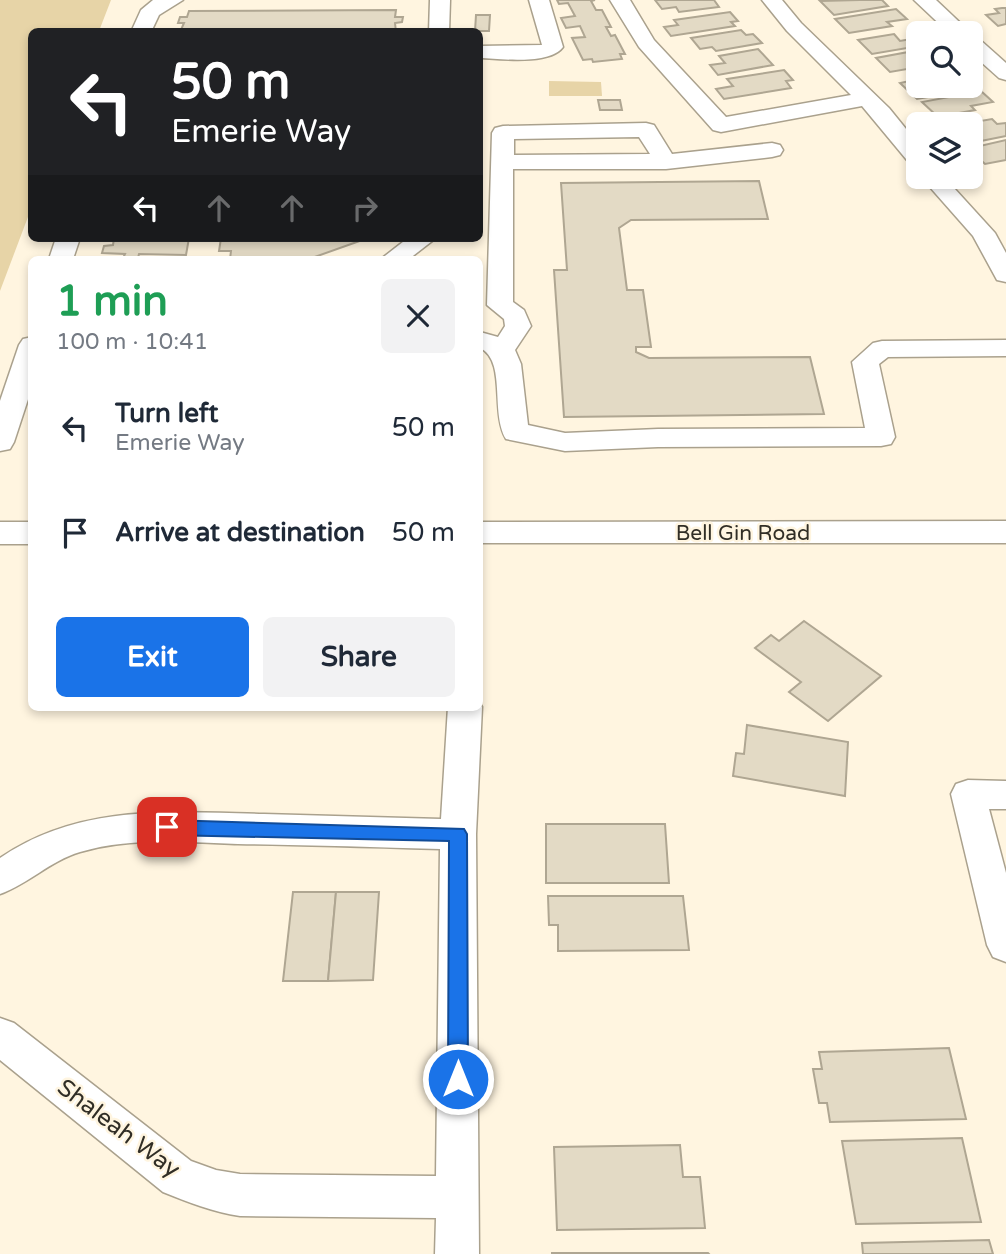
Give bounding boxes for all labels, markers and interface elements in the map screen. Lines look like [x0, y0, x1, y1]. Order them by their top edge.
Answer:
map controls [906, 21, 983, 189]
button: search [906, 21, 983, 98]
text: 50 m [171, 53, 290, 112]
icon: left [56, 56, 147, 147]
button: layers [906, 112, 983, 189]
text: Emerie Way [171, 113, 351, 151]
icon: left [127, 189, 165, 227]
icon: ahead [200, 189, 238, 227]
icon: ahead [273, 189, 311, 227]
icon: right [346, 189, 384, 227]
text: 1 min [56, 276, 168, 327]
button: close [381, 279, 455, 353]
text: 100 m · 10:41 [56, 328, 208, 356]
text: Turn left [115, 398, 218, 429]
icon: left [56, 409, 94, 447]
text: 50 m [392, 412, 455, 443]
text: Emerie Way [115, 429, 245, 457]
icon: arrive [56, 514, 94, 552]
text: Arrive at destination [115, 517, 365, 548]
text: 50 m [392, 517, 455, 548]
street label: Bell Gin Road [676, 521, 810, 546]
button: Exit [56, 617, 249, 697]
button: Share [263, 617, 455, 697]
pin [137, 797, 197, 857]
icon: arrive [148, 808, 186, 846]
position arrow [421, 1042, 495, 1116]
street label: Shaleah Way [52, 1073, 186, 1184]

